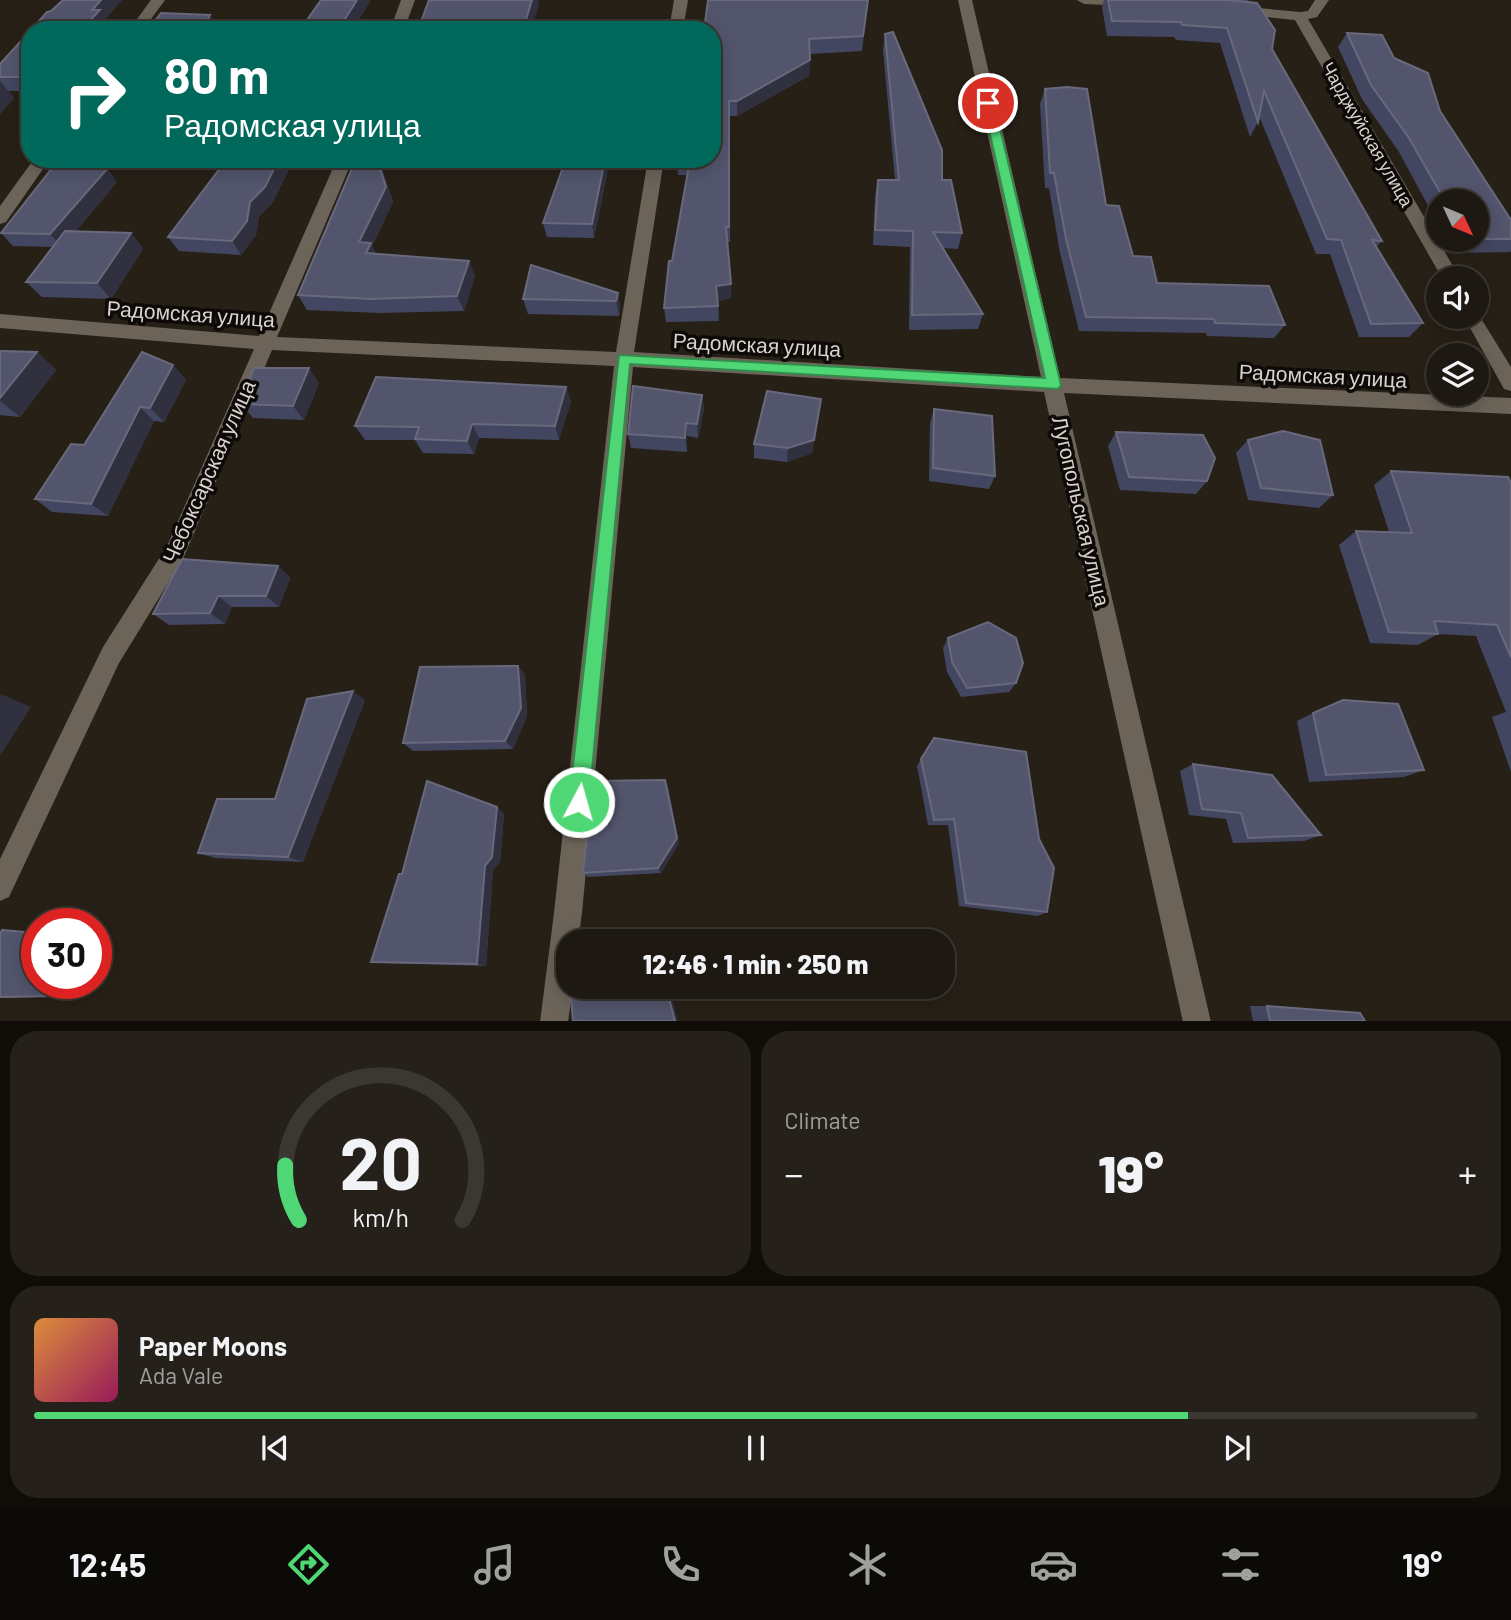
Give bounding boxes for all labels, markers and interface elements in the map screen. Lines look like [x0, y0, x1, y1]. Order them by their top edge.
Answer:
text: 80 m [164, 45, 269, 104]
icon: right [49, 49, 140, 140]
street label: Чарджуйская улица [1318, 58, 1419, 211]
pin [958, 73, 1018, 133]
icon: arrive [969, 84, 1007, 122]
text: Радомская улица [164, 105, 421, 143]
north arrow [1426, 189, 1489, 252]
map controls [1426, 189, 1489, 406]
button: sound [1426, 266, 1489, 329]
street label: Радомская улица [106, 295, 276, 331]
street label: Радомская улица [672, 327, 842, 361]
button: layers [1426, 343, 1489, 406]
street label: Радомская улица [1238, 358, 1408, 392]
street label: Чебоксарская улица [156, 375, 260, 566]
street label: Лугопольская улица [1048, 414, 1116, 609]
position arrow [542, 765, 616, 839]
speed limit sign: 30 [21, 908, 112, 999]
text: 12:46 · 1 min · 250 m [643, 948, 868, 979]
text: Climate [785, 1106, 861, 1134]
text: 20 [339, 1117, 421, 1205]
text: 19° [1098, 1141, 1164, 1203]
text: − [785, 1150, 804, 1196]
text: + [1458, 1150, 1477, 1196]
text: km/h [352, 1201, 409, 1231]
text: Paper Moons [139, 1330, 287, 1361]
text: Ada Vale [139, 1361, 223, 1389]
icon: previous [256, 1429, 294, 1467]
icon: pause [737, 1429, 775, 1467]
icon: next [1218, 1429, 1256, 1467]
icon: directions [284, 1540, 333, 1589]
icon: music [470, 1540, 519, 1589]
icon: phone [656, 1540, 705, 1589]
icon: climate [843, 1540, 892, 1589]
icon: car [1029, 1540, 1078, 1589]
icon: filters [1216, 1540, 1265, 1589]
text: 12:45 [69, 1545, 146, 1583]
text: 19° [1402, 1545, 1442, 1583]

